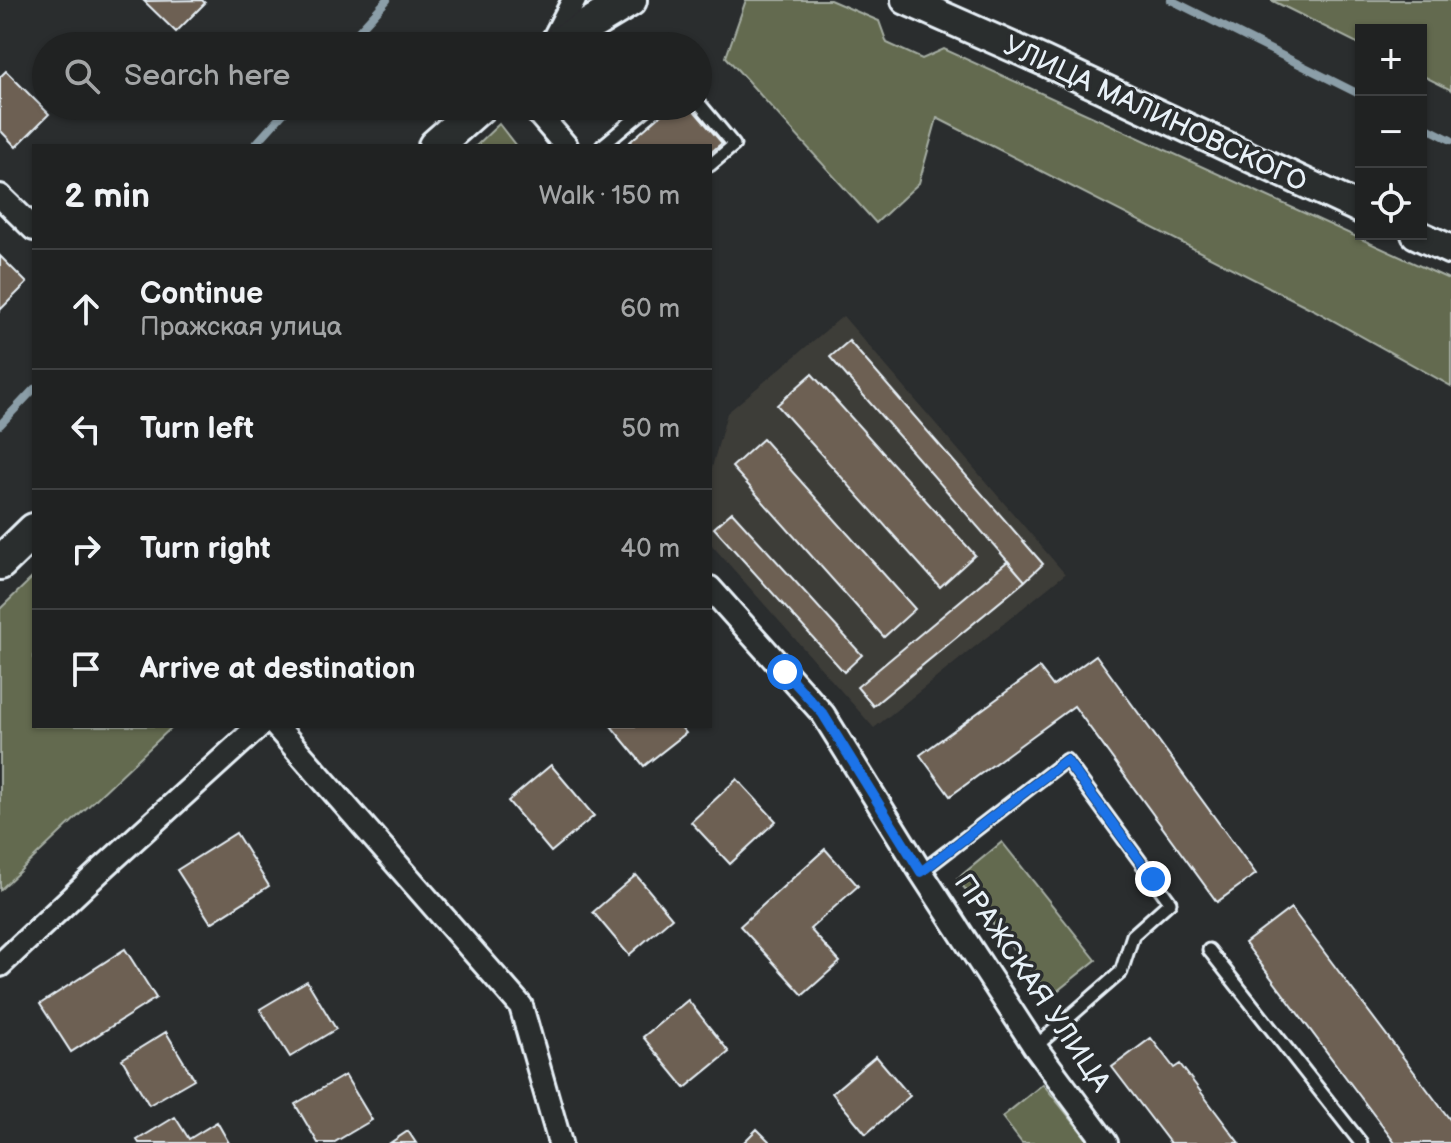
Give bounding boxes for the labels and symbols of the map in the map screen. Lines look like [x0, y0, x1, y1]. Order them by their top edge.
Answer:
street label: УЛИЦА МАЛИНОВСКОГО [998, 29, 1312, 199]
route start [767, 654, 803, 690]
route end [1135, 861, 1171, 897]
street label: ПРАЖСКАЯ УЛИЦА [947, 868, 1118, 1099]

